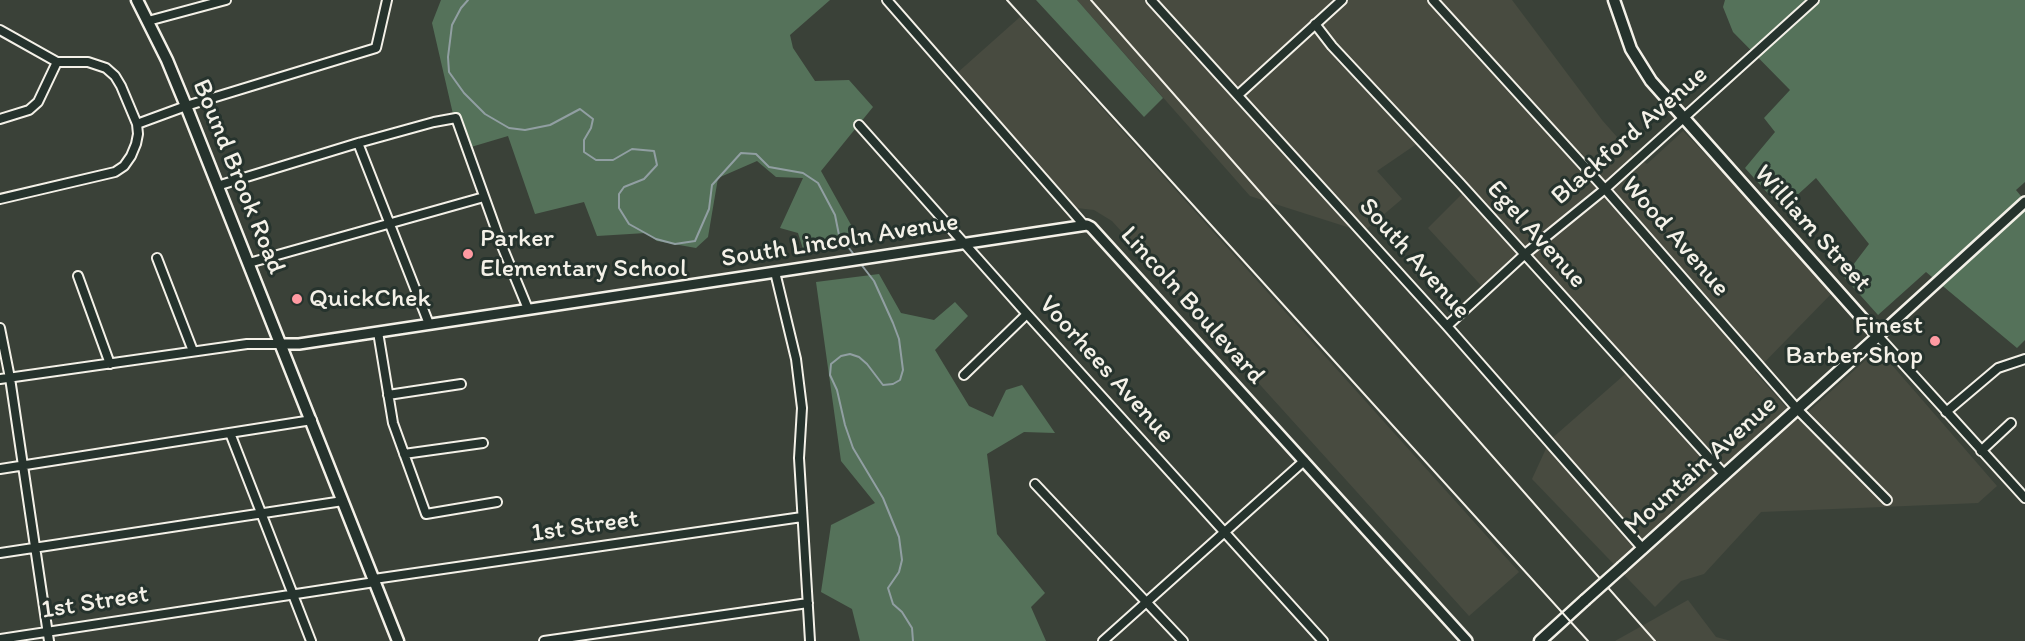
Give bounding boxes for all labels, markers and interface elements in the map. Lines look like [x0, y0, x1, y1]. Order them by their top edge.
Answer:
street label: Blackford Avenue [1545, 60, 1715, 212]
street label: Bound Brook Road [185, 75, 291, 279]
street label: William Street [1747, 159, 1877, 299]
street label: Wood Avenue [1614, 170, 1736, 304]
street label: Egel Avenue [1479, 175, 1593, 295]
street label: South Avenue [1351, 192, 1477, 326]
street label: South Lincoln Avenue [719, 207, 961, 275]
street label: Lincoln Boulevard [1113, 221, 1271, 391]
place label: Parker Elementary School [480, 223, 687, 284]
marker: Parker Elementary School [461, 247, 475, 261]
place label: QuickChek [309, 283, 431, 315]
street label: Voorhees Avenue [1031, 290, 1181, 450]
marker: QuickChek [290, 292, 304, 306]
place label: Finest Barber Shop [1786, 310, 1923, 372]
marker: Finest Barber Shop [1928, 334, 1942, 348]
street label: Mountain Avenue [1618, 389, 1784, 543]
street label: 1st Street [529, 504, 641, 550]
street label: 1st Street [39, 579, 151, 627]

